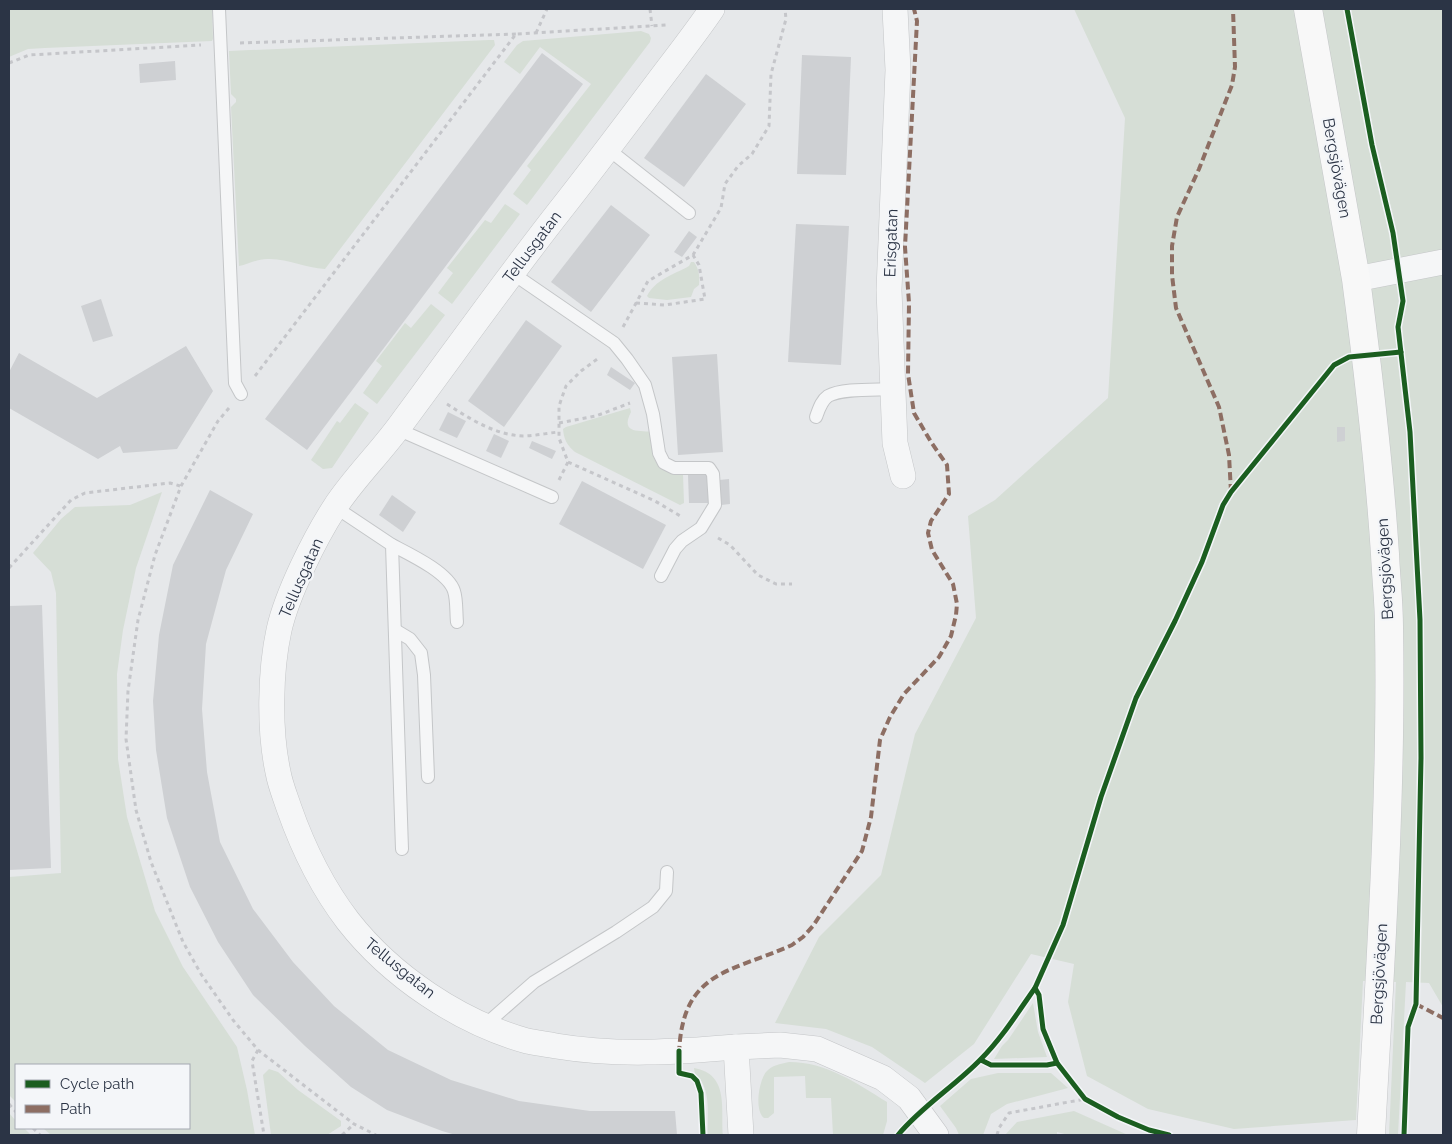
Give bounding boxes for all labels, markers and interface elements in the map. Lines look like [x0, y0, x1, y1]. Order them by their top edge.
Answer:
street label: Bergsjövägen [1319, 116, 1355, 220]
street label: Tellusgatan [499, 207, 565, 287]
street label: Erisgatan [880, 208, 902, 278]
street label: Bergsjövägen [1373, 518, 1397, 620]
street label: Tellusgatan [275, 535, 327, 621]
street label: Bergsjövägen [1367, 923, 1391, 1025]
street label: Tellusgatan [361, 934, 439, 1002]
legend [15, 1064, 190, 1129]
text: Cycle path [60, 1075, 134, 1093]
text: Path [60, 1100, 91, 1118]

